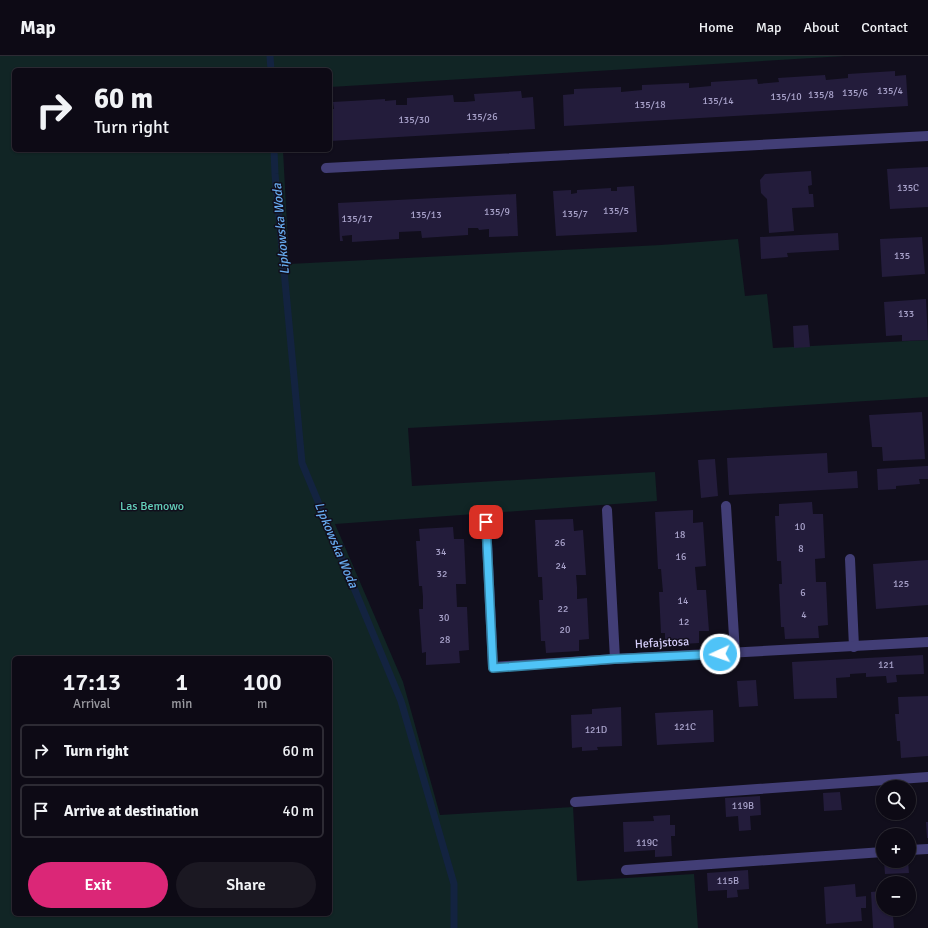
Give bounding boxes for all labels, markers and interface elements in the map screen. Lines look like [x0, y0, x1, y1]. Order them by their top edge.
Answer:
text: Map [20, 16, 56, 40]
text: Home [699, 19, 734, 36]
text: Map [756, 19, 781, 36]
text: About [803, 19, 839, 36]
text: Contact [861, 19, 908, 36]
text: 60 m [94, 82, 153, 116]
icon: right [28, 84, 80, 136]
house number: 135/4 [877, 85, 904, 97]
house number: 135/6 [842, 87, 868, 99]
house number: 135/8 [808, 89, 834, 101]
house number: 135/10 [770, 91, 802, 103]
house number: 135/14 [702, 95, 734, 107]
house number: 135/18 [634, 99, 666, 111]
house number: 135/26 [466, 111, 498, 123]
house number: 135/30 [398, 114, 430, 126]
text: Turn right [94, 116, 169, 138]
water label: Lipkowska Woda [269, 182, 293, 275]
house number: 135C [897, 182, 919, 194]
house number: 135/5 [603, 205, 629, 217]
house number: 135/9 [484, 206, 510, 218]
house number: 135/7 [562, 208, 588, 220]
house number: 135/13 [410, 209, 442, 221]
house number: 135/17 [341, 213, 373, 225]
house number: 135 [894, 250, 910, 262]
house number: 133 [898, 308, 914, 320]
park label: Las Bemowo [120, 499, 184, 514]
water label: Lipkowska Woda [311, 500, 361, 591]
pin [469, 505, 503, 539]
icon: arrive [475, 511, 497, 533]
house number: 10 [795, 521, 805, 533]
house number: 18 [675, 529, 685, 541]
house number: 26 [555, 537, 565, 549]
house number: 8 [798, 543, 804, 555]
house number: 34 [436, 546, 447, 558]
house number: 16 [676, 551, 686, 563]
house number: 24 [556, 560, 567, 572]
house number: 32 [437, 568, 447, 580]
house number: 125 [893, 578, 909, 590]
house number: 6 [800, 587, 806, 599]
house number: 14 [678, 595, 689, 607]
house number: 22 [558, 603, 568, 615]
house number: 4 [801, 609, 807, 621]
house number: 30 [439, 612, 449, 624]
house number: 12 [679, 616, 689, 628]
house number: 20 [560, 624, 570, 636]
position arrow [699, 633, 741, 675]
house number: 28 [440, 634, 450, 646]
street label: Hefajstosa [634, 634, 690, 652]
house number: 121 [878, 659, 894, 671]
text: 17:13 [62, 667, 121, 697]
text: 1 [175, 667, 188, 697]
text: 100 [243, 667, 282, 697]
text: Arrival [73, 696, 110, 712]
text: min [171, 696, 192, 712]
text: m [257, 696, 267, 712]
house number: 121C [674, 721, 696, 733]
house number: 121D [585, 724, 607, 736]
icon: right [30, 740, 52, 762]
text: Turn right [64, 742, 129, 760]
text: 60 m [283, 742, 314, 760]
map controls [876, 780, 916, 916]
button: search [876, 780, 916, 820]
icon: arrive [30, 800, 52, 822]
house number: 119B [732, 800, 754, 812]
text: Arrive at destination [64, 802, 199, 820]
text: 40 m [283, 802, 314, 820]
button: + [876, 828, 916, 868]
house number: 119C [636, 837, 658, 849]
button: Exit [28, 862, 168, 908]
button: Share [176, 862, 316, 908]
house number: 115B [717, 875, 739, 887]
button: − [876, 876, 916, 916]

